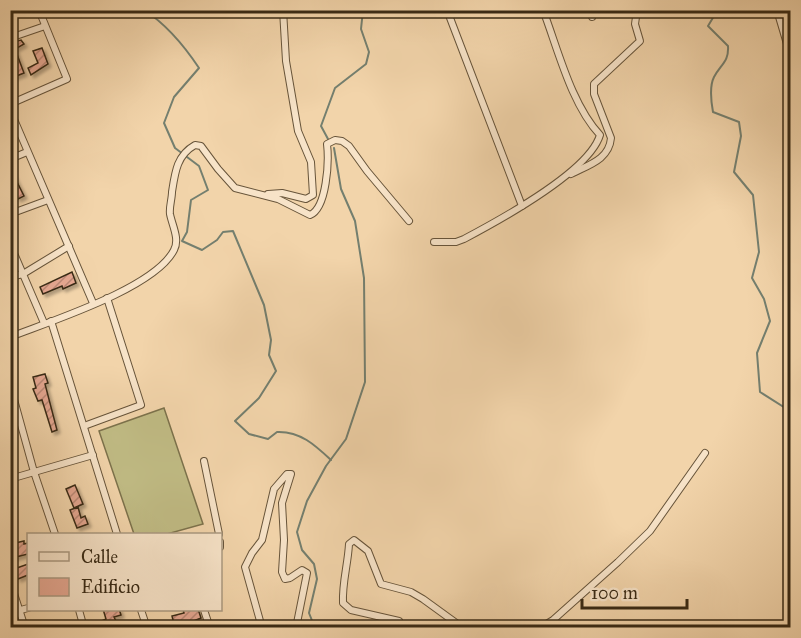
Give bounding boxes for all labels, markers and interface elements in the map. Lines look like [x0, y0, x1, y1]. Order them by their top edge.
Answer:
legend [27, 533, 222, 611]
text: Calle [81, 546, 118, 568]
scale bar [582, 572, 687, 610]
text: Edificio [81, 576, 140, 598]
text: 100 m [591, 582, 638, 604]

